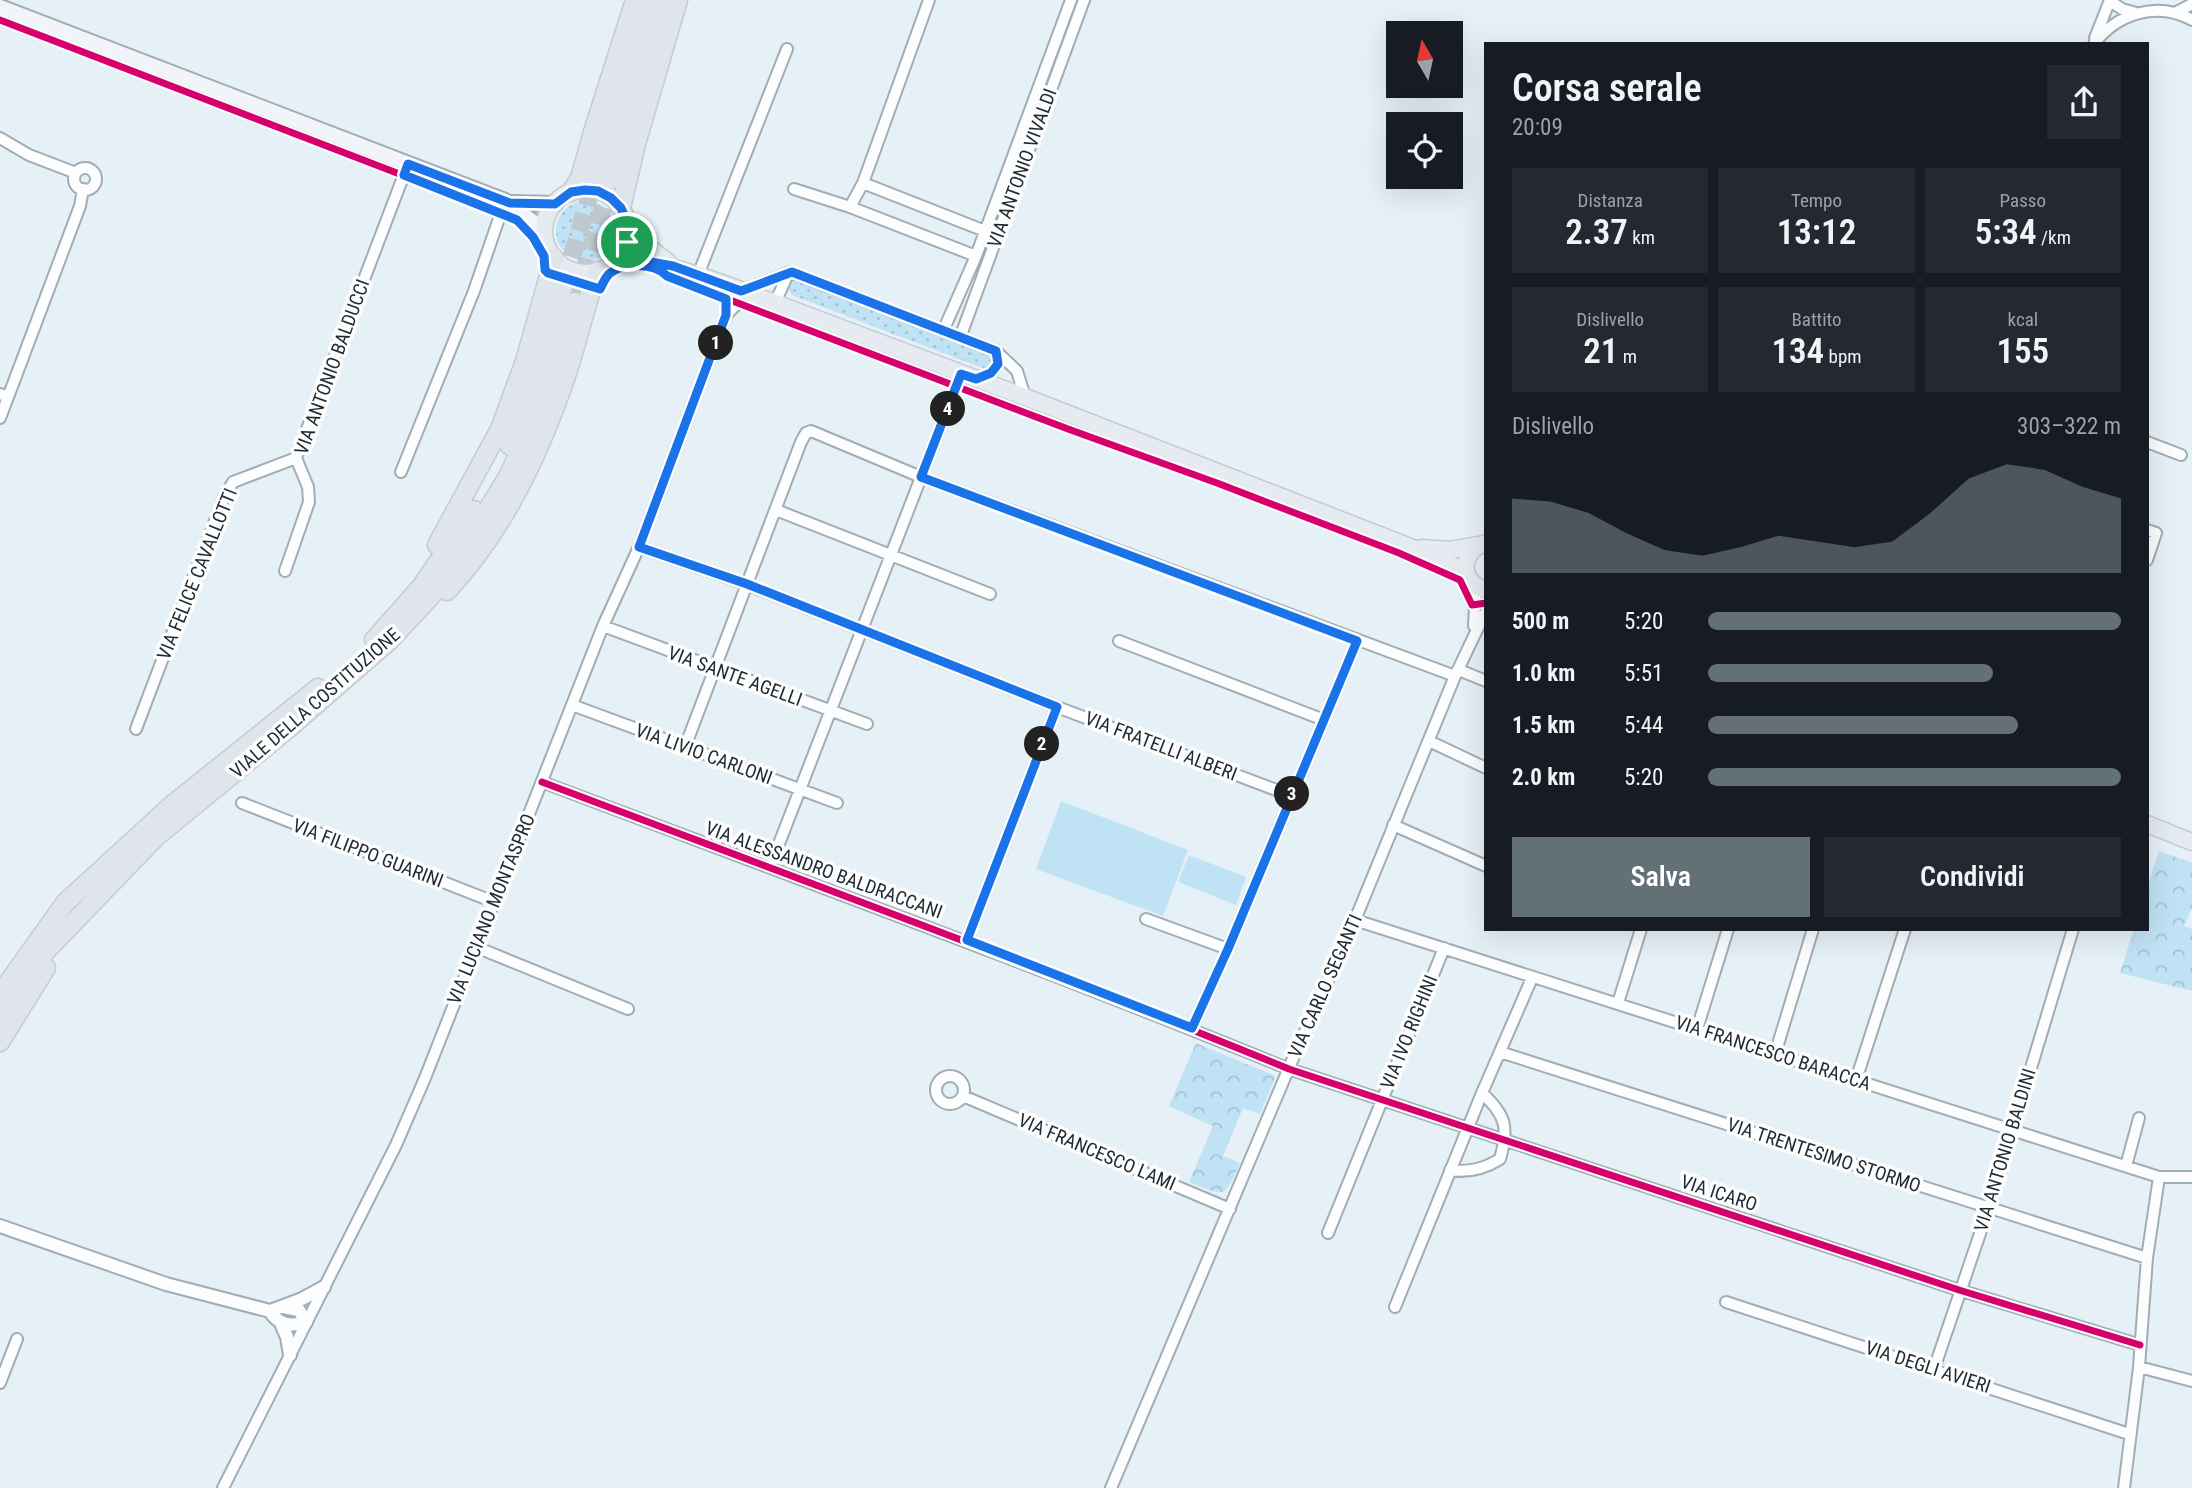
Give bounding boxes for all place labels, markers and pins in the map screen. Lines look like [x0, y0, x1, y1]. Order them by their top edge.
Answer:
pin [597, 212, 657, 272]
pin: 1 [698, 326, 734, 360]
pin: 4 [930, 392, 965, 426]
pin: 2 [1024, 726, 1060, 762]
pin: 3 [1274, 776, 1310, 812]

